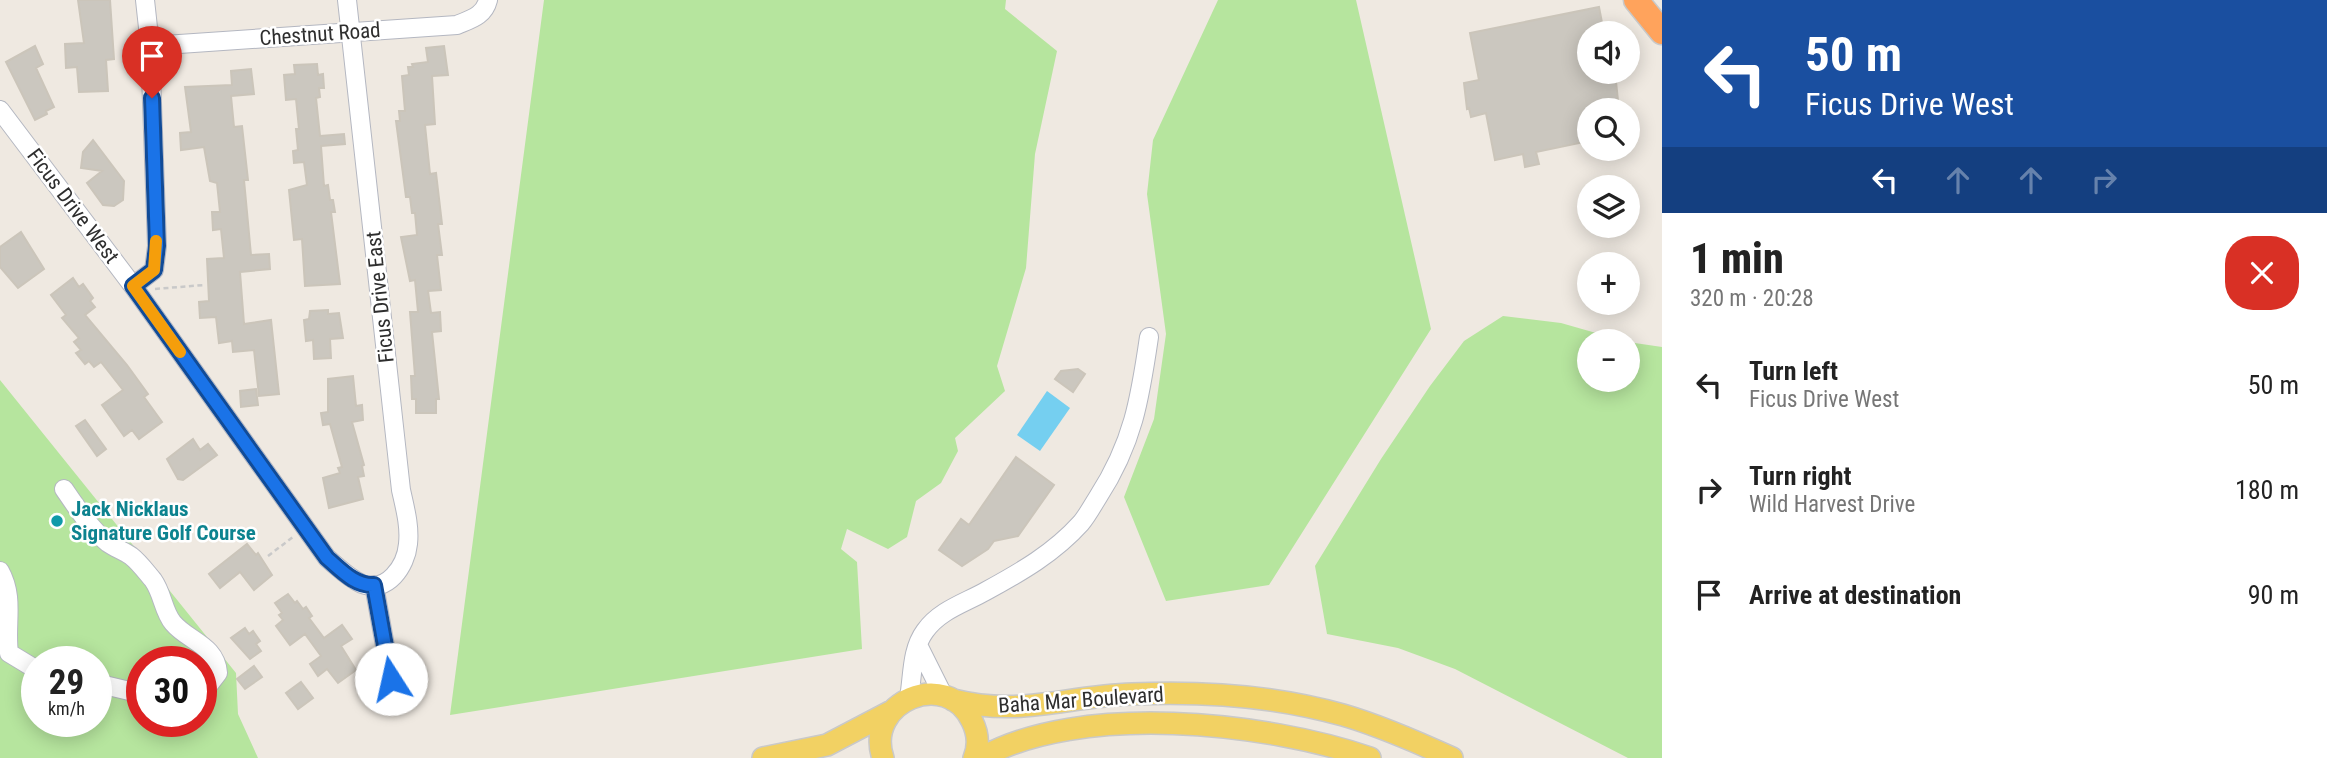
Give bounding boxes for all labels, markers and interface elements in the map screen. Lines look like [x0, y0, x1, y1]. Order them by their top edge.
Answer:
street label: Chestnut Road [259, 18, 381, 50]
map controls [1577, 21, 1640, 392]
button: sound [1577, 21, 1640, 84]
pin [122, 26, 182, 98]
text: 50 m [1805, 26, 1902, 83]
icon: left [1690, 28, 1781, 119]
icon: arrive [133, 37, 171, 75]
text: Ficus Drive West [1805, 85, 2014, 123]
button: search [1577, 98, 1640, 161]
street label: Ficus Drive West [22, 144, 124, 268]
icon: left [1866, 161, 1904, 199]
icon: ahead [1939, 161, 1977, 199]
icon: ahead [2012, 161, 2050, 199]
icon: right [2085, 161, 2123, 199]
button: layers [1577, 175, 1640, 238]
street label: Ficus Drive East [361, 230, 399, 364]
text: 1 min [1690, 234, 1784, 283]
button: close [2225, 236, 2299, 310]
button: + [1577, 252, 1640, 315]
text: 320 m · 20:28 [1690, 285, 1814, 312]
button: − [1577, 329, 1640, 392]
text: Turn left [1749, 356, 1838, 386]
icon: left [1690, 366, 1728, 404]
text: 50 m [2248, 370, 2299, 400]
text: Ficus Drive West [1749, 386, 1899, 413]
text: Turn right [1749, 461, 1851, 491]
icon: right [1690, 471, 1728, 509]
text: 180 m [2235, 475, 2299, 505]
text: Wild Harvest Drive [1749, 491, 1915, 518]
place label: Jack Nicklaus Signature Golf Course [71, 497, 256, 545]
marker: Jack Nicklaus Signature Golf Course [49, 513, 65, 529]
icon: arrive [1690, 576, 1728, 614]
text: Arrive at destination [1749, 580, 1961, 610]
text: 90 m [2248, 580, 2299, 610]
position arrow [354, 642, 428, 716]
speed limit sign: 30 [126, 646, 217, 737]
text: 29 [49, 662, 84, 703]
street label: Baha Mar Boulevard [997, 682, 1165, 718]
text: km/h [48, 698, 85, 719]

